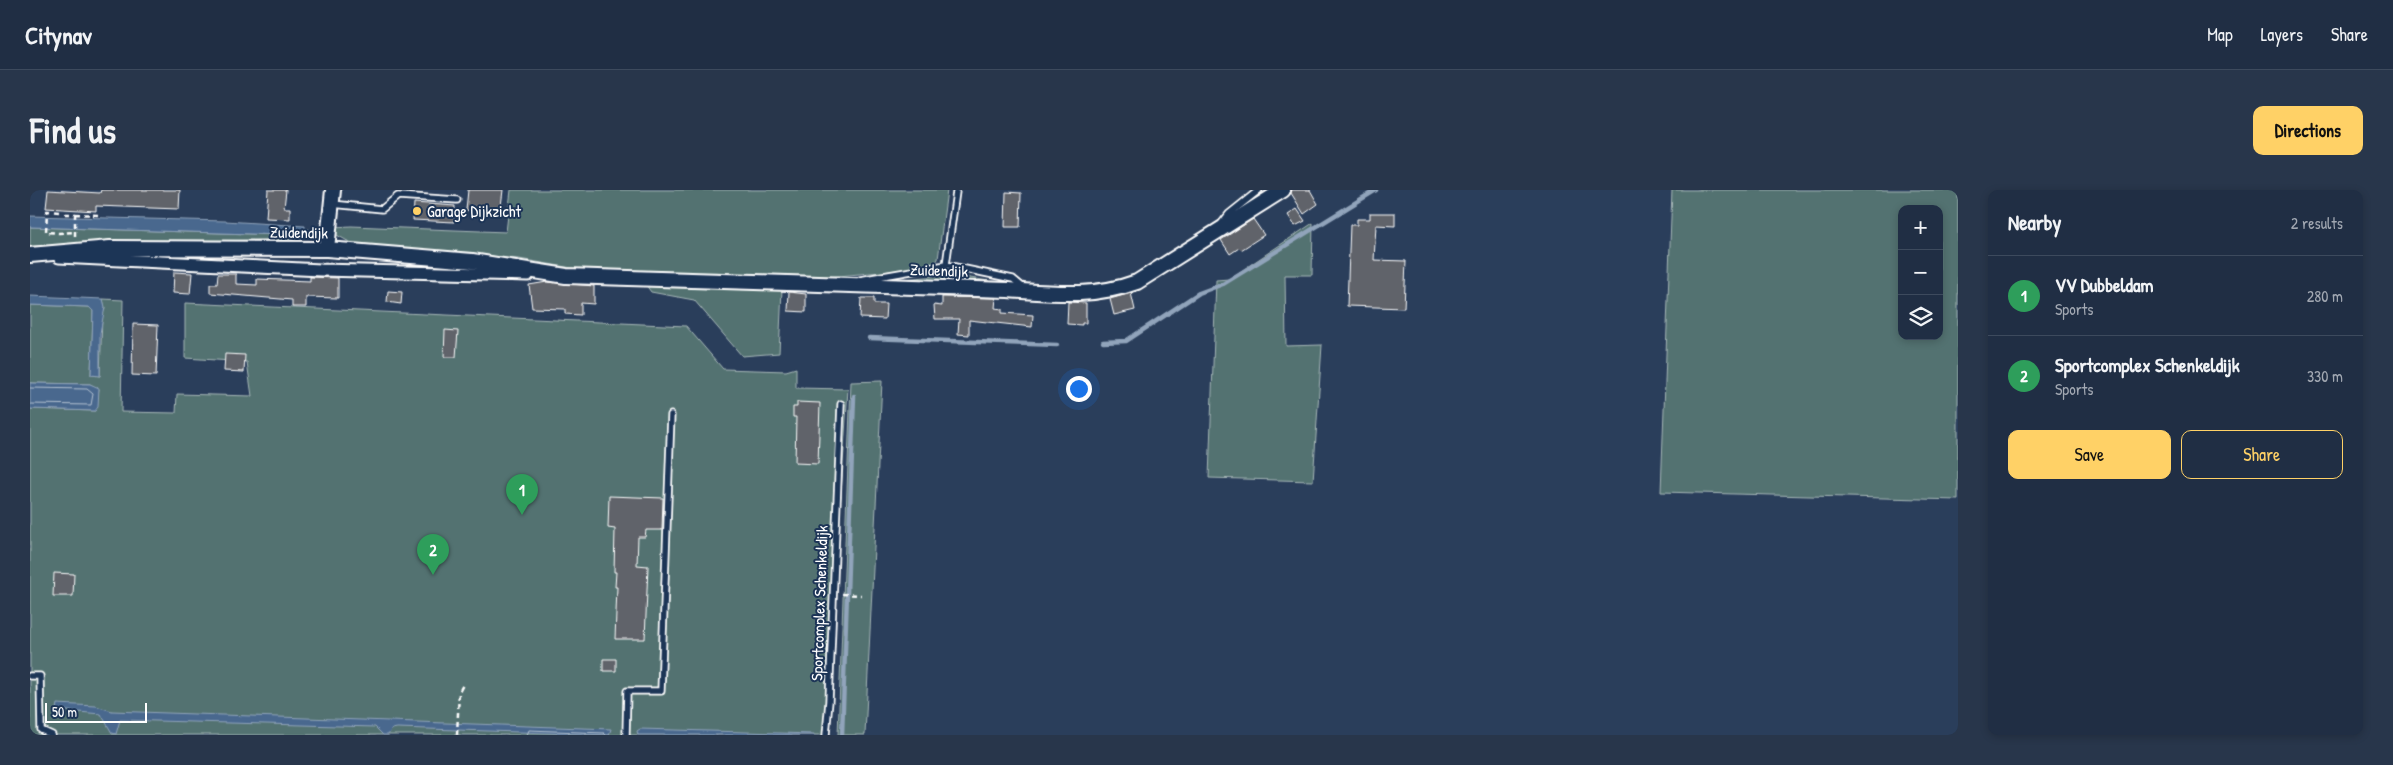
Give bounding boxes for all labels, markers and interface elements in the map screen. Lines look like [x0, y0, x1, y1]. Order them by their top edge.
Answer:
text: Citynav [25, 19, 92, 51]
text: Map [2207, 22, 2233, 47]
text: Layers [2261, 22, 2303, 47]
text: Share [2331, 22, 2368, 47]
button: Directions [2253, 106, 2363, 155]
text: Find us [30, 107, 116, 154]
place label: Garage Dijkzicht [427, 200, 521, 222]
marker: Garage Dijkzicht [411, 205, 423, 217]
map controls [1898, 205, 1943, 340]
button: + [1898, 205, 1943, 250]
text: Nearby [2008, 208, 2061, 237]
text: 2 results [2291, 212, 2343, 234]
street label: Zuidendijk [270, 220, 329, 244]
button: − [1898, 250, 1943, 295]
street label: Zuidendijk [910, 258, 969, 282]
text: VV Dubbeldam [2055, 272, 2153, 298]
text: 1 [2021, 285, 2027, 307]
text: 280 m [2307, 285, 2343, 307]
button: layers [1898, 295, 1943, 340]
text: Sports [2055, 298, 2093, 320]
text: Sportcomplex Schenkeldijk [2055, 352, 2240, 378]
text: 2 [2020, 365, 2028, 387]
text: 330 m [2307, 365, 2343, 387]
your location [1066, 376, 1092, 402]
text: Sports [2055, 378, 2093, 400]
button: Save [2008, 430, 2171, 479]
button: Share [2181, 430, 2343, 479]
pin: 1 [506, 474, 538, 515]
street label: Sportcomplex Schenkeldijk [805, 525, 833, 681]
pin: 2 [417, 534, 449, 575]
scale bar [45, 700, 148, 723]
text: 50 m [52, 702, 77, 721]

